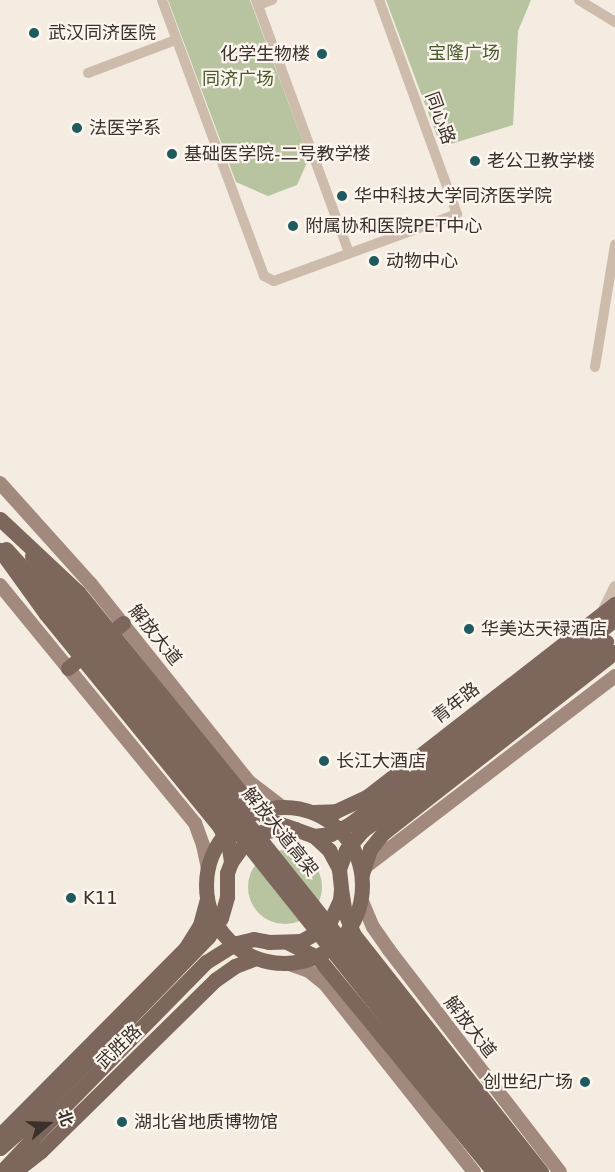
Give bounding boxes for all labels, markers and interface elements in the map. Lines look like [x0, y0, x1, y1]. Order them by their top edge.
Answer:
place label: 武汉同济医院 [48, 22, 156, 44]
marker: 武汉同济医院 [25, 24, 43, 42]
park label: 宝隆广场 [428, 42, 500, 64]
place label: 化学生物楼 [220, 43, 310, 65]
marker: 化学生物楼 [315, 47, 329, 61]
park label: 同济广场 [202, 68, 274, 90]
street label: 同心路 [421, 89, 459, 147]
place label: 法医学系 [89, 117, 161, 139]
marker: 法医学系 [70, 121, 84, 135]
place label: 基础医学院-二号教学楼 [184, 143, 370, 165]
marker: 基础医学院-二号教学楼 [165, 147, 179, 161]
place label: 老公卫教学楼 [487, 150, 595, 172]
marker: 老公卫教学楼 [468, 154, 482, 168]
place label: 华中科技大学同济医学院 [354, 185, 552, 207]
marker: 华中科技大学同济医学院 [335, 189, 349, 203]
place label: 附属协和医院PET中心 [305, 215, 482, 237]
marker: 附属协和医院PET中心 [286, 219, 300, 233]
place label: 动物中心 [386, 250, 458, 272]
marker: 动物中心 [367, 254, 381, 268]
street label: 解放大道 [124, 600, 186, 670]
place label: 华美达天禄酒店 [481, 618, 607, 640]
marker: 华美达天禄酒店 [462, 622, 476, 636]
street label: 青年路 [428, 678, 484, 728]
place label: 长江大酒店 [336, 750, 426, 772]
marker: 长江大酒店 [317, 754, 331, 768]
street label: 解放大道高架 [238, 783, 322, 881]
place label: K11 [83, 887, 118, 909]
marker: K11 [64, 891, 78, 905]
street label: 解放大道 [439, 992, 501, 1062]
street label: 武胜路 [92, 1020, 146, 1074]
place label: 创世纪广场 [483, 1071, 573, 1093]
marker: 创世纪广场 [578, 1075, 592, 1089]
north arrow [18, 1094, 78, 1154]
text: 北 [54, 1107, 77, 1129]
place label: 湖北省地质博物馆 [134, 1111, 278, 1133]
marker: 湖北省地质博物馆 [115, 1115, 129, 1129]

